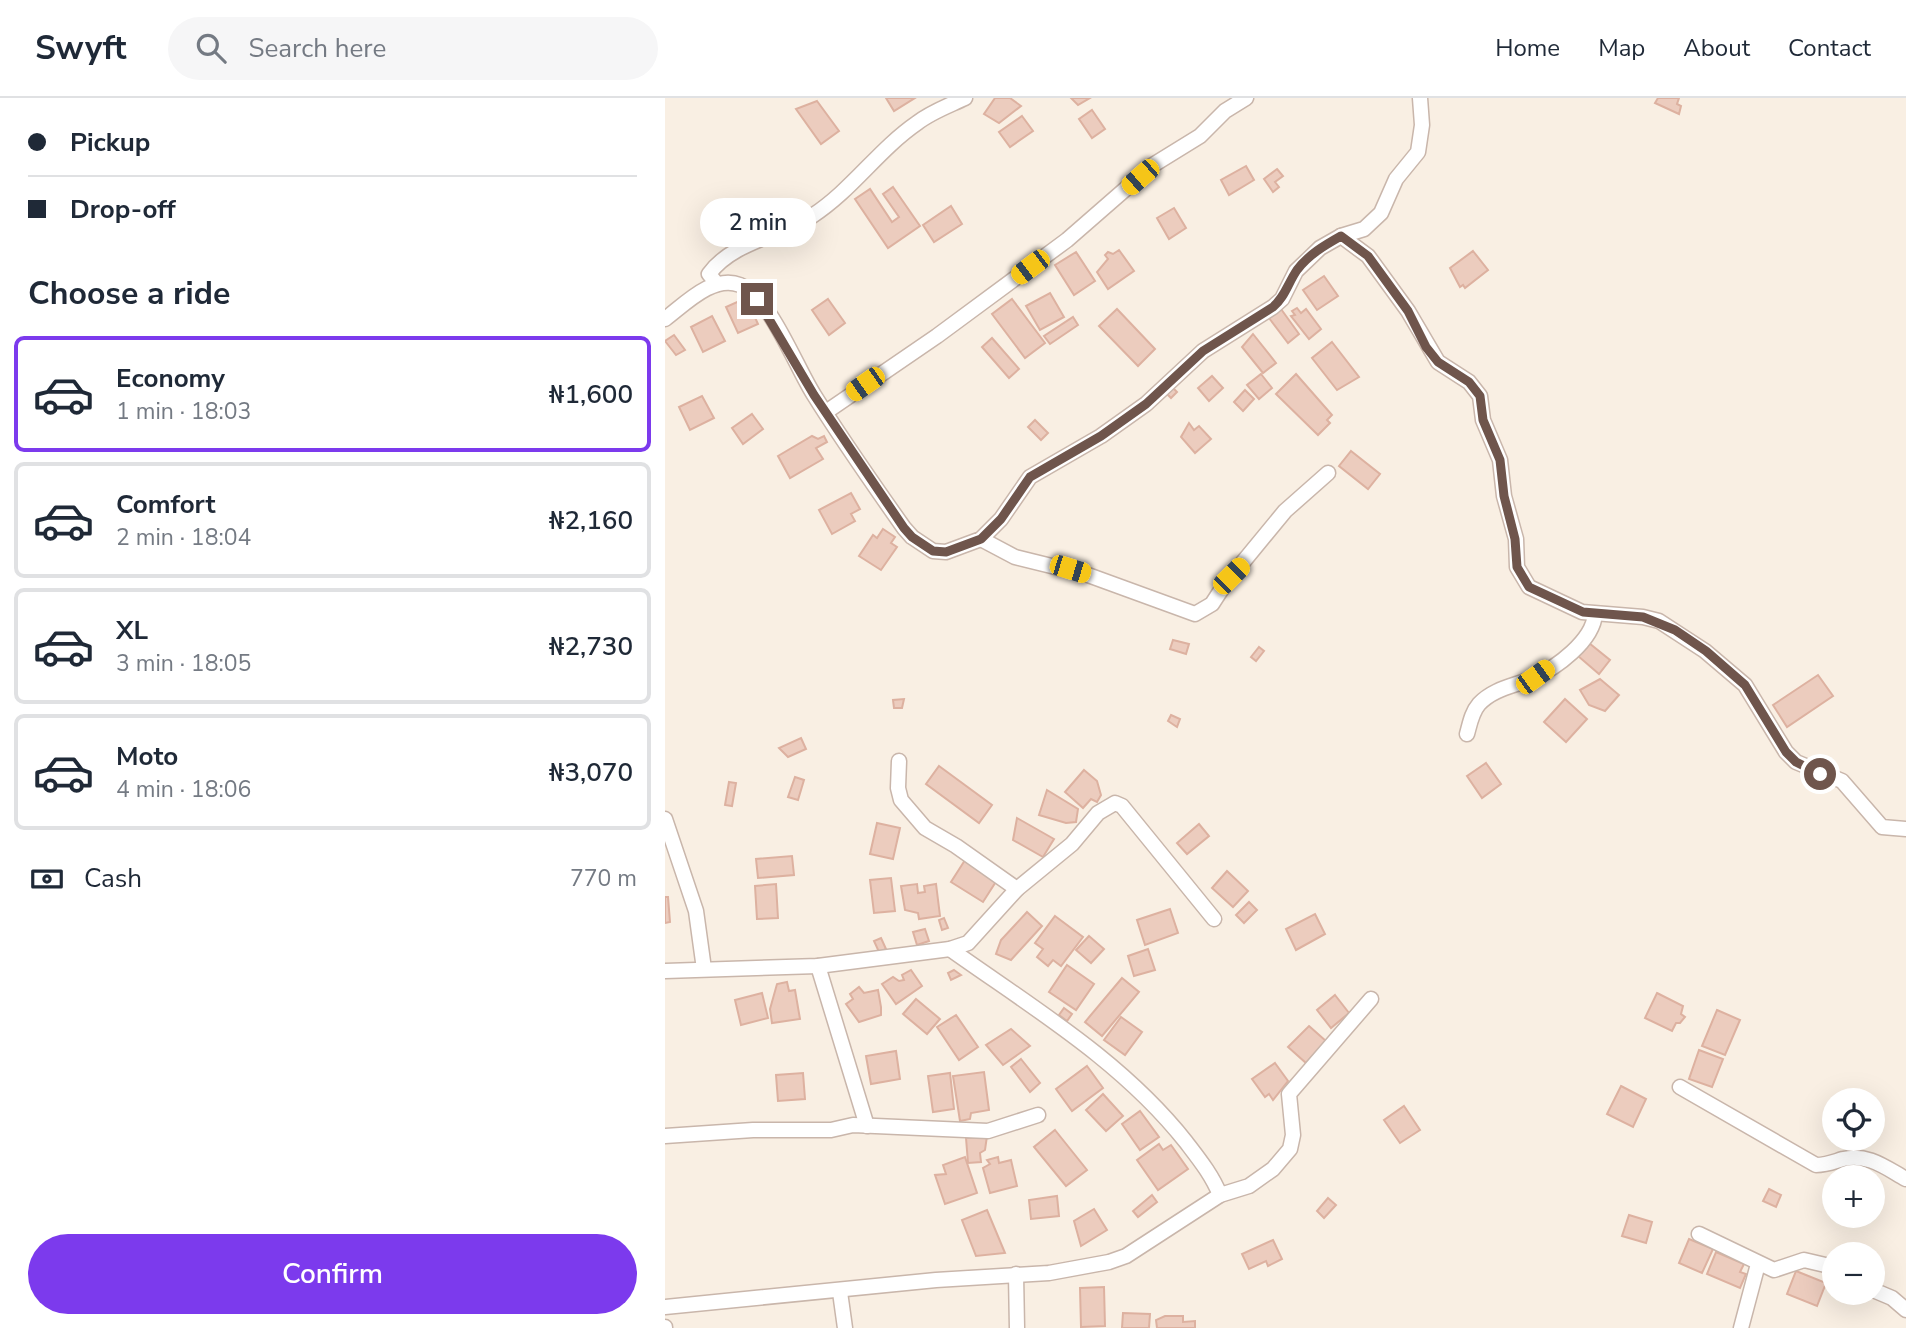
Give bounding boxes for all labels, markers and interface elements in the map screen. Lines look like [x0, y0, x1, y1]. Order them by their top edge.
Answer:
search box [168, 17, 658, 80]
text: Swyft [35, 26, 126, 71]
icon: search [192, 29, 230, 67]
text: Search here [248, 31, 386, 66]
text: Home [1495, 32, 1560, 64]
text: Map [1598, 32, 1645, 64]
text: About [1683, 32, 1750, 64]
text: Contact [1788, 32, 1871, 64]
text: Pickup [70, 125, 150, 160]
car [1118, 155, 1163, 199]
text: Drop-off [70, 192, 176, 227]
callout: 2 min [699, 198, 815, 246]
text: 2 min [729, 207, 787, 238]
car [1007, 246, 1054, 288]
text: Choose a ride [28, 272, 230, 315]
route end [741, 283, 773, 315]
text: Economy [116, 361, 225, 396]
icon: car [32, 363, 95, 426]
car [842, 363, 889, 405]
text: ₦1,600 [549, 377, 633, 412]
text: 1 min · 18:03 [116, 396, 251, 427]
text: Comfort [116, 487, 216, 522]
icon: car [32, 489, 95, 552]
text: ₦2,160 [549, 503, 633, 538]
text: 2 min · 18:04 [116, 522, 251, 553]
car [1047, 553, 1094, 585]
car [1209, 554, 1254, 598]
text: XL [116, 613, 148, 648]
icon: car [32, 615, 95, 678]
text: ₦2,730 [549, 629, 633, 664]
text: 3 min · 18:05 [116, 648, 251, 679]
car [1512, 656, 1559, 698]
text: Moto [116, 739, 178, 774]
icon: car [32, 741, 95, 804]
text: ₦3,070 [549, 755, 633, 790]
route start [1804, 758, 1836, 790]
text: 4 min · 18:06 [116, 774, 251, 805]
icon: cash [28, 860, 66, 898]
text: Cash [84, 861, 142, 896]
text: 770 m [570, 863, 637, 894]
map controls [1822, 1088, 1885, 1305]
button: locate [1822, 1088, 1885, 1151]
button: + [1822, 1165, 1885, 1228]
button: Confirm [28, 1234, 637, 1314]
button: − [1822, 1242, 1885, 1305]

